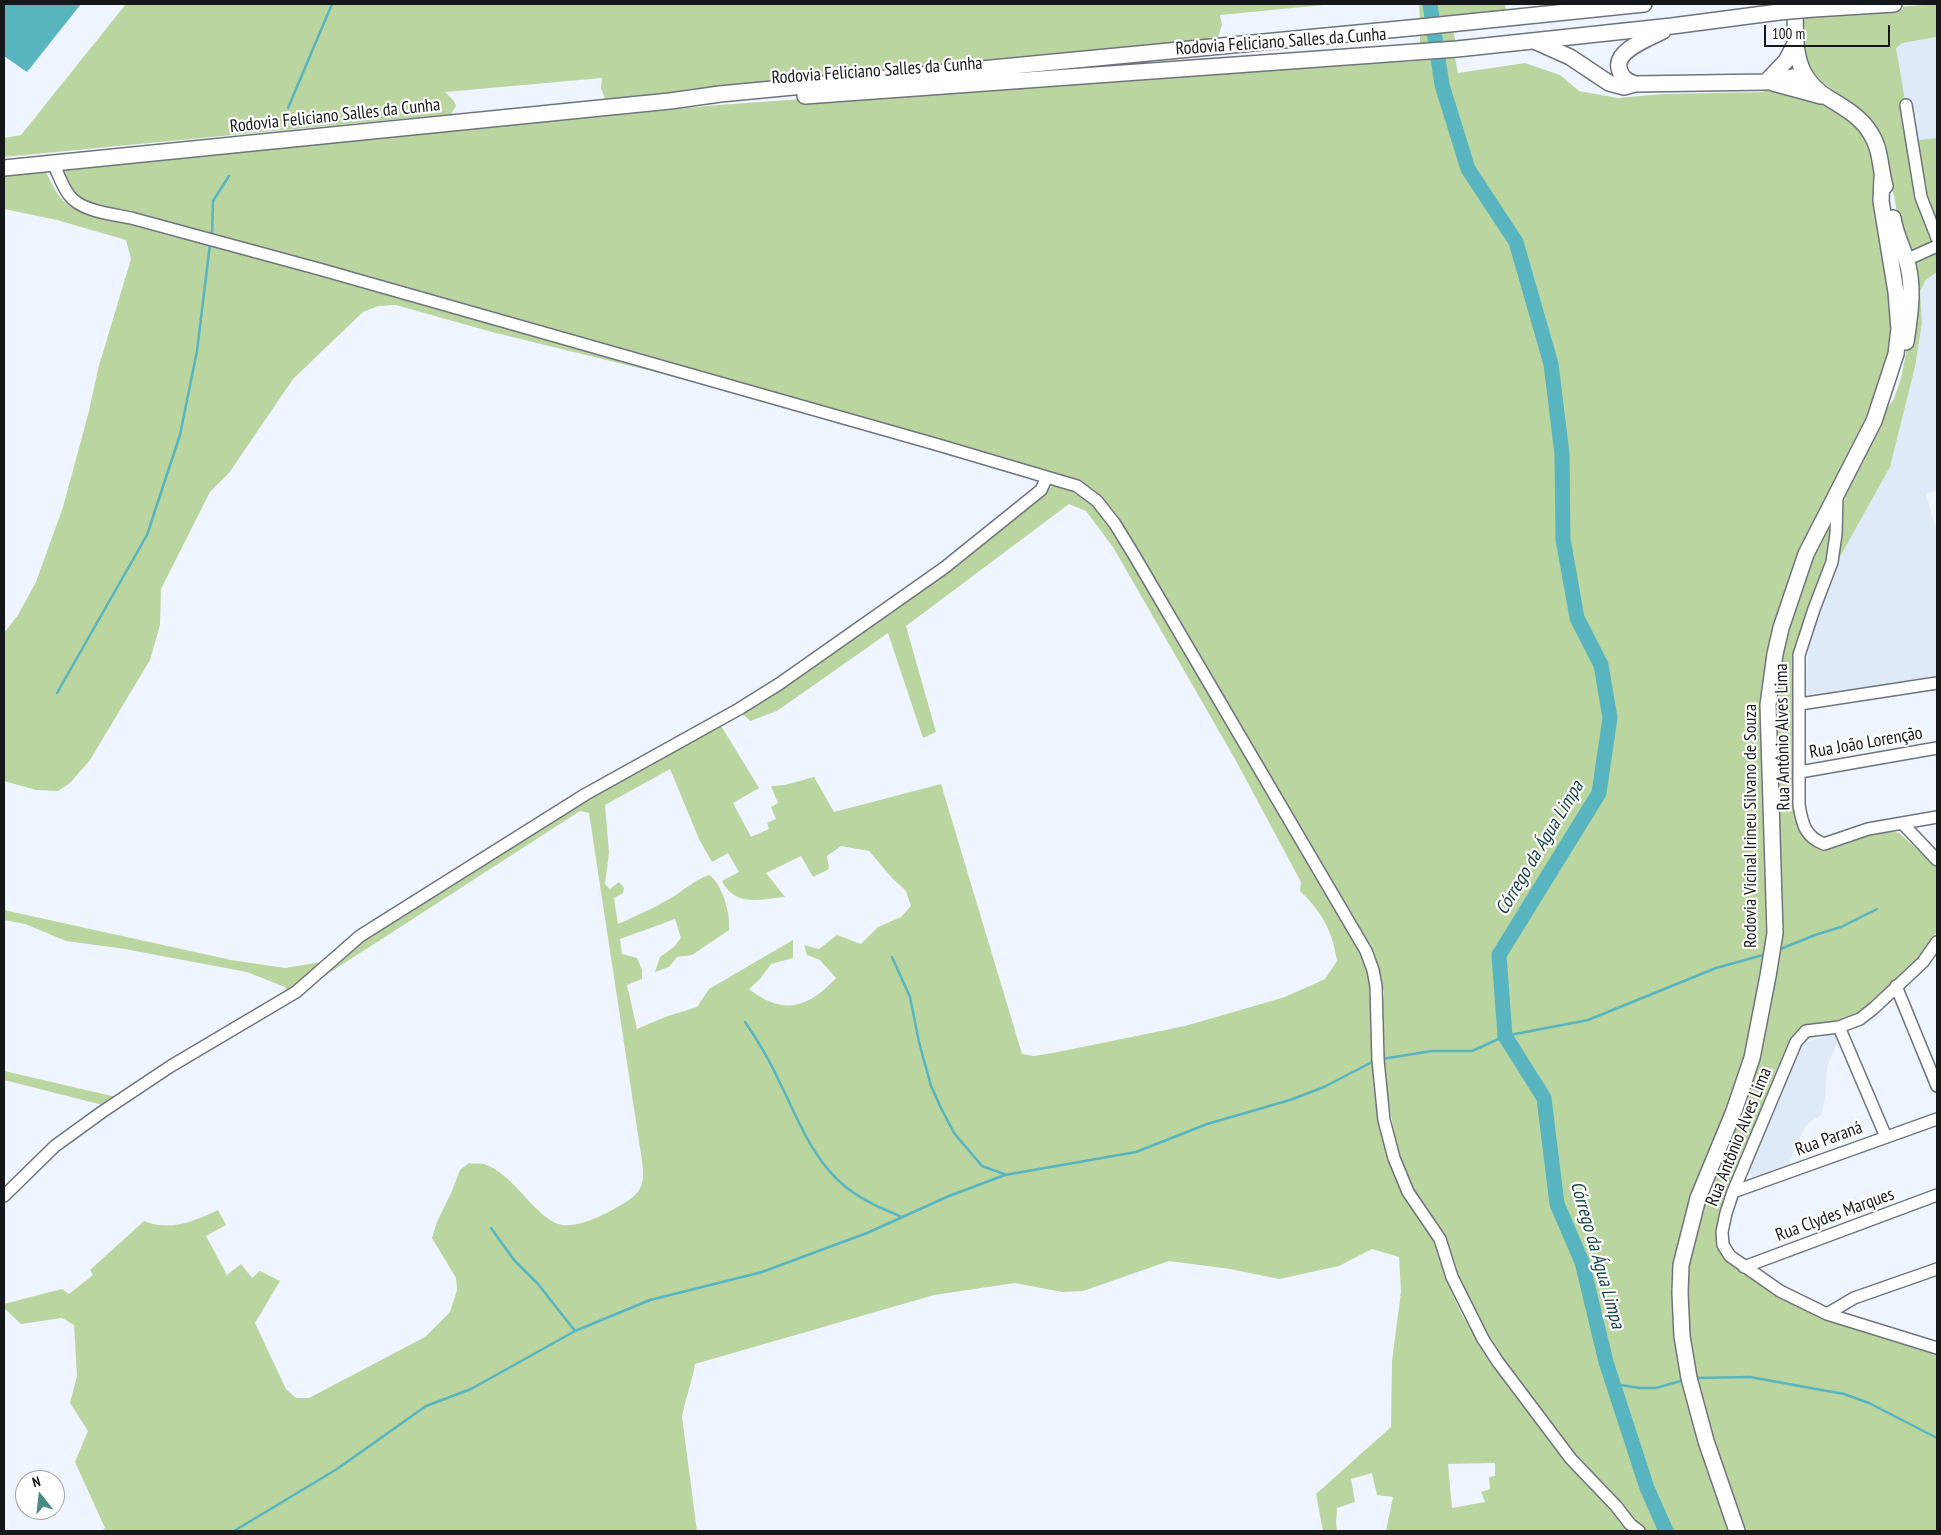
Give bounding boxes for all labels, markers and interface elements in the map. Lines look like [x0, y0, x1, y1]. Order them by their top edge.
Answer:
scale bar [1766, 15, 1892, 47]
street label: Rodovia Feliciano Salles da Cunha [1175, 24, 1387, 60]
text: 100 m [1772, 24, 1805, 43]
street label: Rodovia Feliciano Salles da Cunha [771, 53, 983, 89]
street label: Rodovia Feliciano Salles da Cunha [229, 94, 441, 138]
street label: Rua Antônio Alves Lima [1771, 663, 1795, 811]
street label: Rodovia Vicinal Irineu Silvano de Souza [1740, 704, 1762, 948]
street label: Rua João Lorenção [1808, 722, 1924, 764]
water label: Córrego da Água Limpa [1491, 777, 1589, 919]
street label: Rua Antônio Alves Lima [1701, 1065, 1777, 1209]
street label: Rua Paraná [1793, 1117, 1865, 1161]
water label: Córrego da Água Limpa [1565, 1179, 1629, 1331]
street label: Rua Clydes Marques [1773, 1184, 1897, 1246]
north arrow [15, 1470, 65, 1520]
text: N [30, 1472, 42, 1491]

